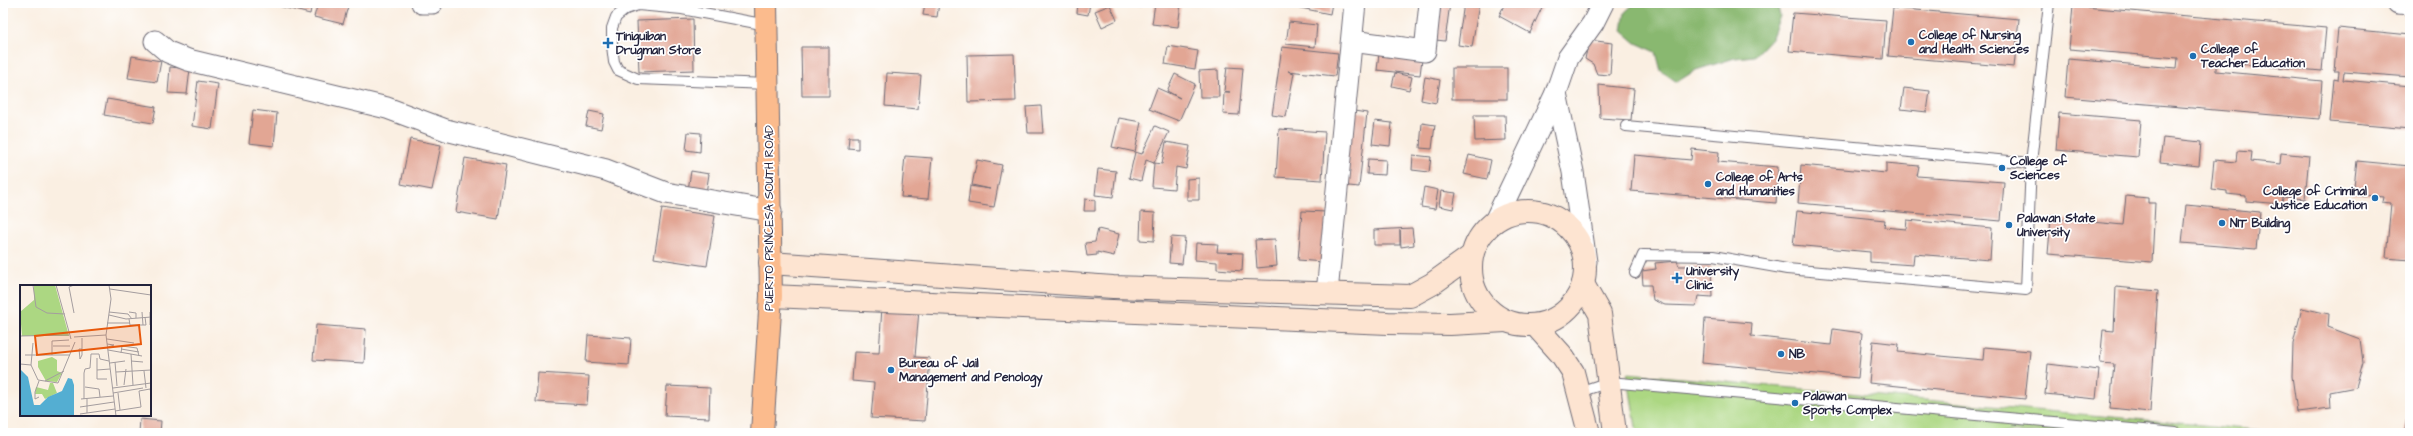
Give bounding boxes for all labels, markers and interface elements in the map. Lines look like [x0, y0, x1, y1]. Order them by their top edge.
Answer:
place label: College of Nursing and Health Sciences [1918, 27, 2029, 58]
place label: Tiniguiban Drugman Store [615, 28, 702, 61]
marker: College of Nursing and Health Sciences [1906, 37, 1916, 47]
marker: Tiniguiban Drugman Store [603, 38, 613, 48]
place label: College of Teacher Education [2200, 41, 2305, 72]
marker: College of Teacher Education [2188, 51, 2198, 61]
street label: PUERTO PRINCESA SOUTH ROAD [761, 125, 778, 311]
place label: College of Sciences [2009, 153, 2068, 184]
marker: College of Sciences [1997, 163, 2007, 173]
place label: College of Arts and Humanities [1715, 169, 1803, 200]
marker: College of Arts and Humanities [1703, 179, 1713, 189]
place label: College of Criminal Justice Education [2263, 183, 2367, 214]
marker: College of Criminal Justice Education [2370, 193, 2380, 203]
place label: Palawan State University [2016, 210, 2096, 242]
place label: NIT Building [2230, 215, 2291, 234]
marker: NIT Building [2217, 218, 2227, 228]
marker: Palawan State University [2004, 220, 2014, 230]
place label: University Clinic [1685, 263, 1740, 294]
marker: University Clinic [1671, 272, 1683, 284]
inset map [20, 285, 151, 416]
place label: NB [1789, 346, 1806, 363]
marker: NB [1776, 349, 1786, 359]
place label: Bureau of Jail Management and Penology [899, 355, 1043, 388]
marker: Bureau of Jail Management and Penology [886, 365, 896, 375]
place label: Palawan Sports Complex [1802, 388, 1892, 420]
marker: Palawan Sports Complex [1790, 398, 1800, 408]

